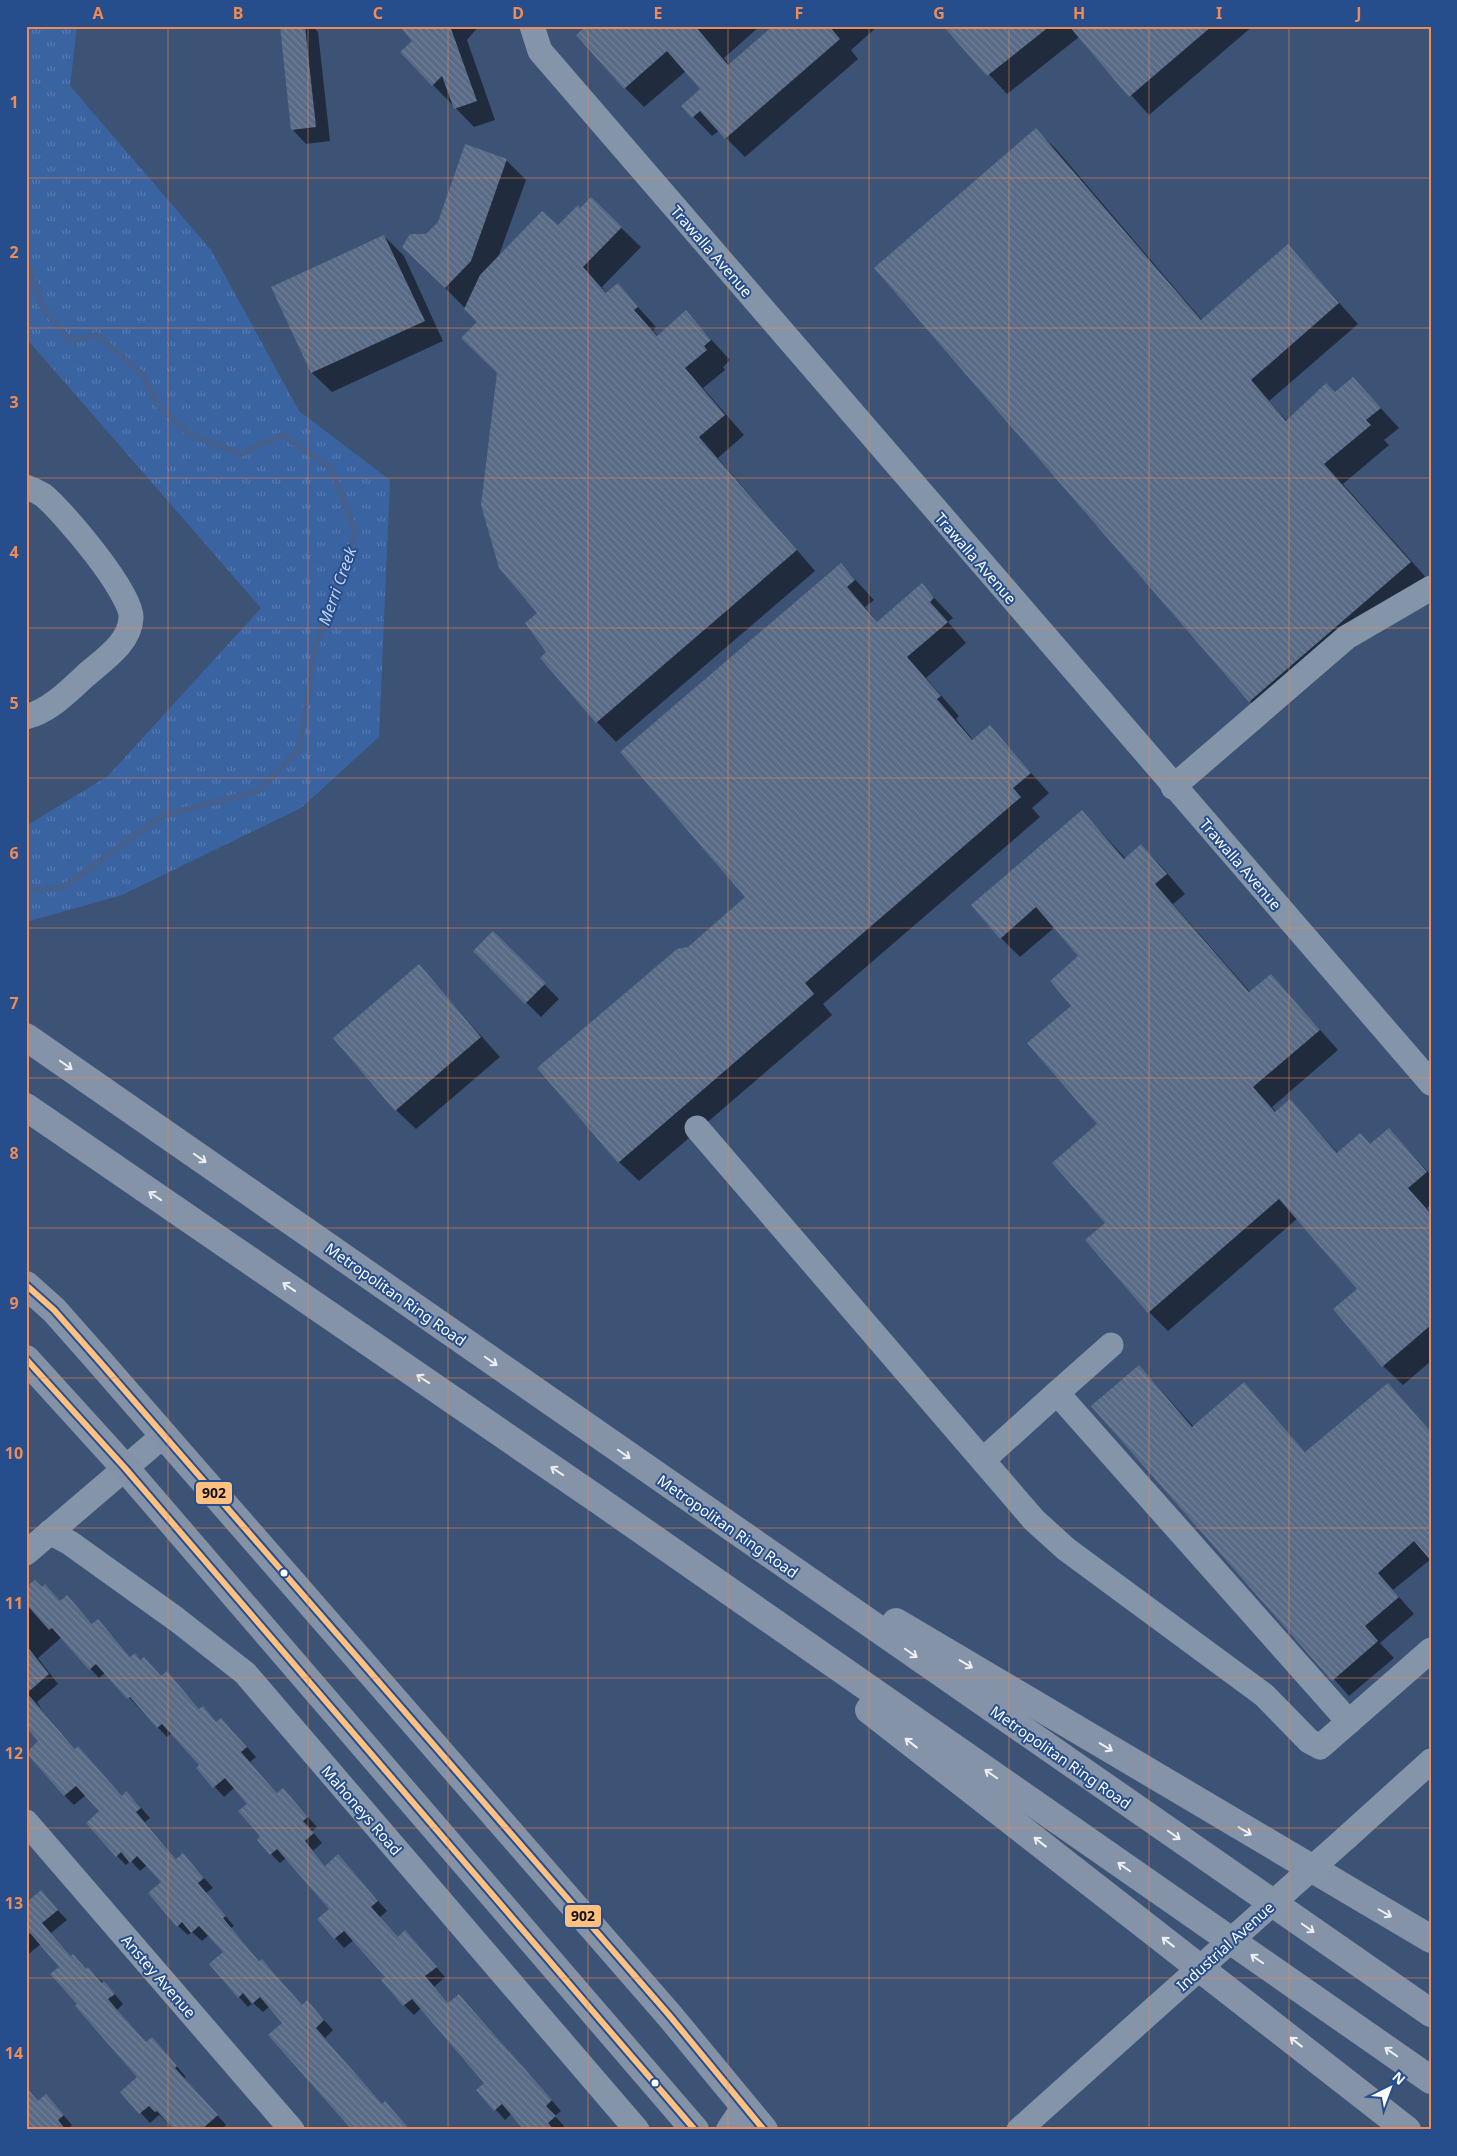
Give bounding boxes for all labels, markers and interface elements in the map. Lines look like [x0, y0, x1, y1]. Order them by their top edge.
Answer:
text: A [92, 2, 104, 24]
text: B [233, 2, 243, 24]
text: C [373, 2, 383, 24]
text: D [512, 2, 524, 24]
text: E [654, 2, 663, 24]
text: F [795, 2, 803, 24]
text: G [933, 2, 945, 24]
text: H [1073, 2, 1085, 24]
text: I [1216, 2, 1222, 24]
text: J [1354, 2, 1362, 24]
text: 1 [9, 91, 19, 113]
street label: Trawalla Avenue [667, 201, 757, 301]
text: 2 [9, 241, 19, 263]
text: 3 [9, 391, 19, 413]
street label: Trawalla Avenue [931, 508, 1021, 608]
text: 4 [9, 541, 19, 563]
water label: Merri Creek [313, 543, 362, 628]
text: 5 [9, 692, 19, 714]
street label: Trawalla Avenue [1196, 814, 1286, 914]
text: 6 [9, 842, 19, 864]
text: 7 [9, 992, 19, 1014]
one-way arrow [59, 1060, 73, 1070]
text: 8 [9, 1142, 19, 1164]
one-way arrow [192, 1153, 206, 1163]
one-way arrow [148, 1190, 162, 1200]
street label: Metropolitan Ring Road [322, 1238, 470, 1350]
one-way arrow [282, 1282, 296, 1292]
text: 9 [9, 1292, 19, 1314]
one-way arrow [484, 1356, 498, 1366]
one-way arrow [416, 1374, 430, 1384]
text: 10 [5, 1442, 23, 1464]
one-way arrow [617, 1449, 631, 1459]
one-way arrow [550, 1466, 564, 1476]
street label: Metropolitan Ring Road [654, 1470, 802, 1582]
line badge: 902 [195, 1481, 233, 1505]
text: 902 [202, 1483, 226, 1502]
unlabelled marker [279, 1568, 289, 1578]
text: 11 [5, 1592, 23, 1614]
one-way arrow [904, 1648, 918, 1658]
one-way arrow [959, 1660, 973, 1670]
street label: Metropolitan Ring Road [987, 1701, 1135, 1813]
one-way arrow [905, 1737, 918, 1748]
text: 12 [5, 1742, 23, 1764]
one-way arrow [1098, 1743, 1112, 1753]
street label: Mahoneys Road [318, 1761, 406, 1859]
one-way arrow [984, 1769, 998, 1779]
one-way arrow [1238, 1826, 1252, 1836]
one-way arrow [1167, 1830, 1181, 1840]
one-way arrow [1033, 1837, 1047, 1847]
one-way arrow [1117, 1862, 1131, 1872]
text: 13 [5, 1892, 23, 1914]
street label: Industrial Avenue [1172, 1897, 1278, 1995]
line badge: 902 [564, 1904, 602, 1928]
text: 902 [571, 1906, 595, 1925]
one-way arrow [1378, 1909, 1392, 1919]
one-way arrow [1300, 1923, 1314, 1933]
street label: Anstey Avenue [117, 1930, 201, 2022]
one-way arrow [1162, 1936, 1175, 1947]
one-way arrow [1251, 1954, 1265, 1964]
one-way arrow [1290, 2036, 1303, 2047]
text: 14 [5, 2042, 23, 2064]
one-way arrow [1384, 2047, 1398, 2057]
north arrow [1364, 2064, 1414, 2114]
text: N [1388, 2067, 1410, 2089]
unlabelled marker [650, 2078, 660, 2088]

